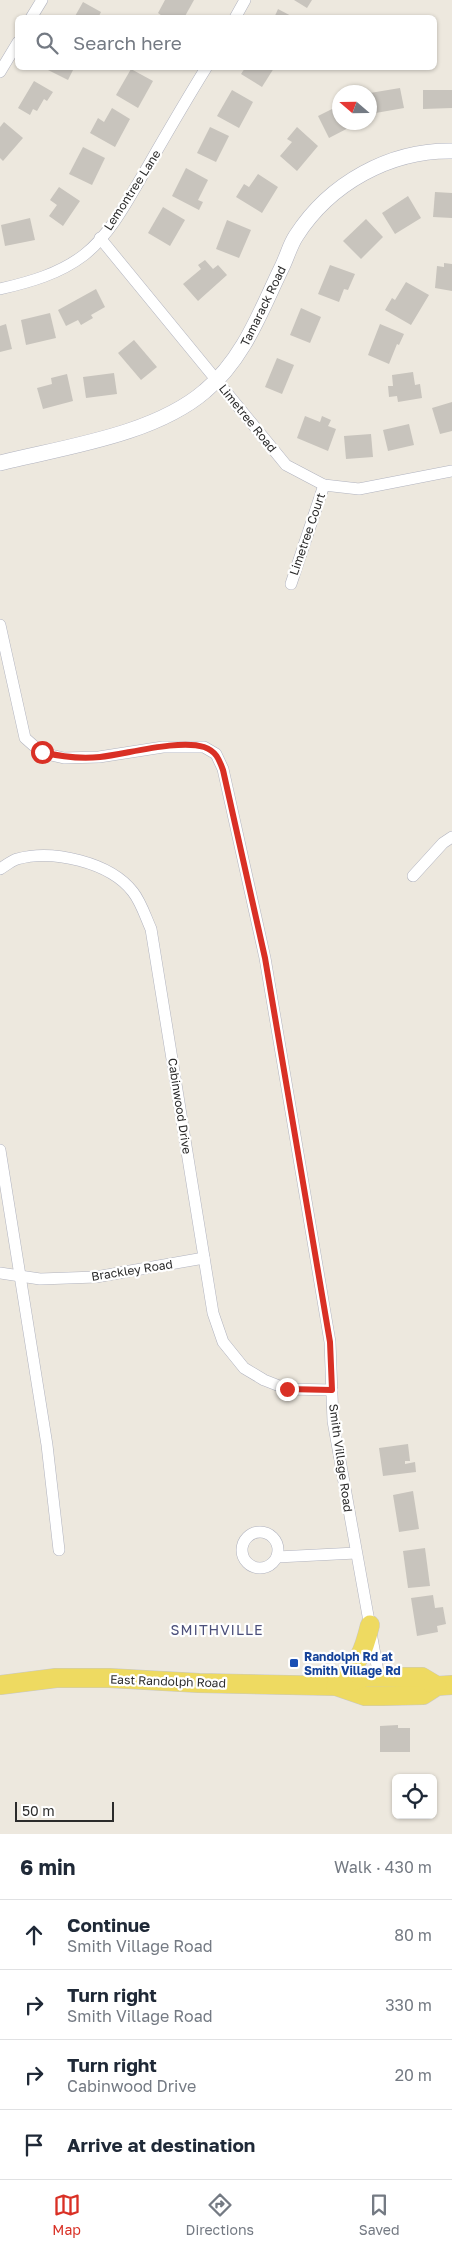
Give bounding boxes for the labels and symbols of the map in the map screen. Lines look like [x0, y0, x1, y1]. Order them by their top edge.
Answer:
north arrow [332, 85, 377, 130]
street label: Lemontree Lane [100, 147, 164, 233]
street label: Tamarack Road [237, 263, 289, 349]
street label: Limetree Road [216, 381, 280, 455]
street label: Limetree Court [286, 491, 328, 577]
route start [31, 741, 54, 764]
street label: Cabinwood Drive [165, 1057, 195, 1155]
street label: Brackley Road [90, 1256, 174, 1284]
route end [276, 1378, 299, 1401]
street label: Smith Village Road [326, 1403, 356, 1513]
district label: SMITHVILLE [171, 1621, 264, 1638]
place label: Randolph Rd at Smith Village Rd [304, 1649, 401, 1678]
marker: Randolph Rd at Smith Village Rd [288, 1657, 300, 1669]
street label: East Randolph Road [110, 1671, 226, 1691]
scale bar [15, 1799, 114, 1822]

